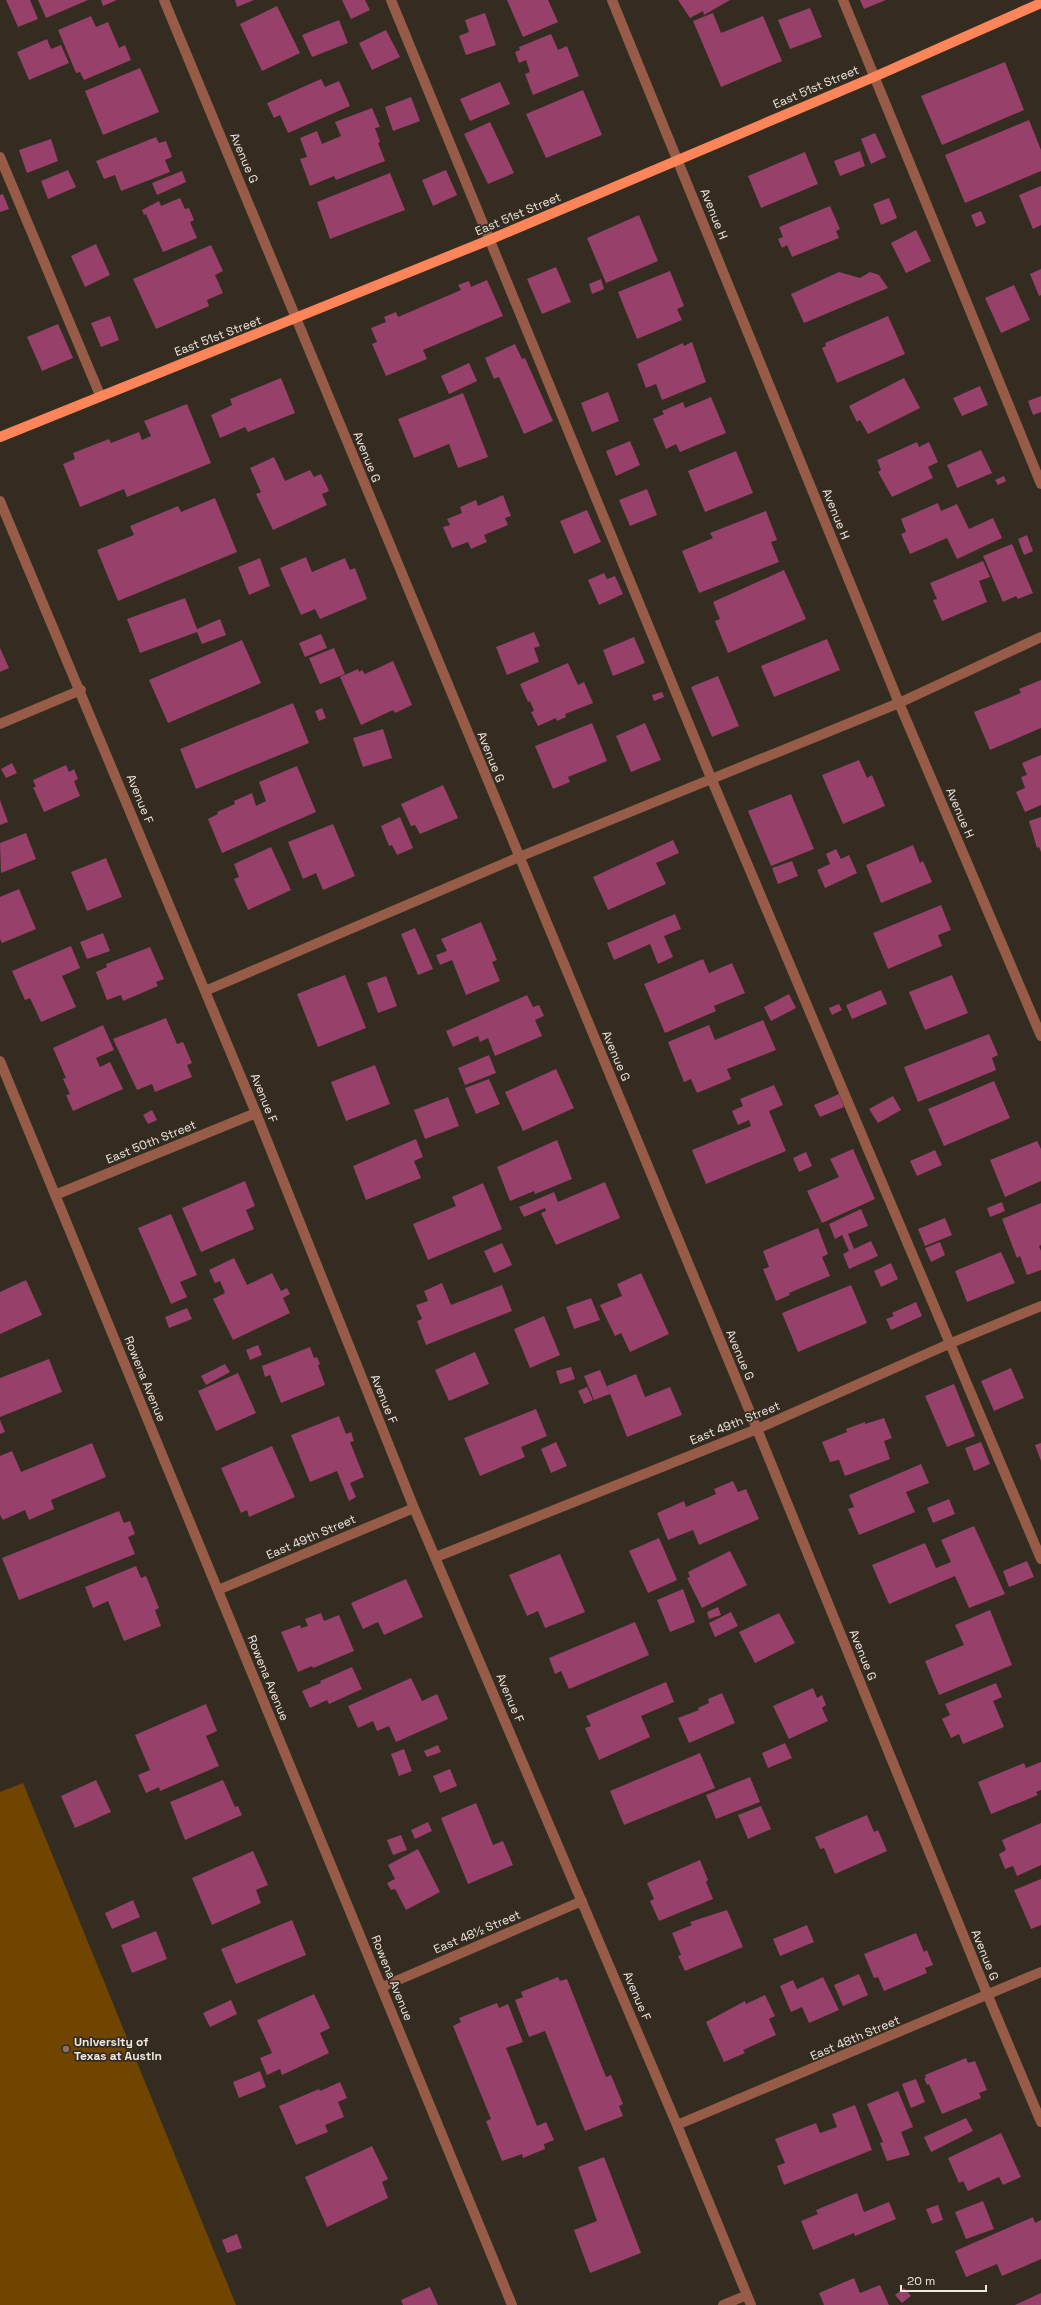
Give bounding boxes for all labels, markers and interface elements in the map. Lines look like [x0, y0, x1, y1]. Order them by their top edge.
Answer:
street label: East 51st Street [771, 62, 861, 112]
street label: Avenue G [226, 130, 262, 186]
street label: Avenue H [697, 186, 731, 242]
street label: East 51st Street [473, 189, 563, 239]
street label: East 51st Street [172, 312, 264, 360]
street label: Avenue G [350, 429, 384, 485]
street label: Avenue H [819, 486, 853, 542]
street label: Avenue G [474, 729, 508, 785]
street label: Avenue F [123, 772, 157, 827]
street label: Avenue H [942, 785, 978, 841]
street label: Avenue G [598, 1028, 634, 1084]
street label: Avenue F [247, 1071, 281, 1126]
street label: East 50th Street [104, 1117, 198, 1167]
street label: Avenue G [722, 1327, 758, 1383]
street label: Rowena Avenue [121, 1334, 169, 1424]
street label: Avenue F [367, 1372, 401, 1427]
street label: East 49th Street [688, 1398, 782, 1448]
street label: East 49th Street [264, 1511, 358, 1563]
street label: Avenue G [846, 1627, 880, 1683]
street label: Rowena Avenue [244, 1633, 292, 1723]
street label: Avenue F [492, 1671, 528, 1726]
street label: East 48½ Street [431, 1906, 523, 1958]
street label: Avenue G [968, 1927, 1002, 1983]
street label: Rowena Avenue [368, 1933, 416, 2023]
street label: Avenue F [619, 1969, 655, 2024]
street label: East 48th Street [808, 2012, 902, 2064]
place label: University of Texas at Austin [74, 2034, 162, 2064]
marker: University of Texas at Austin [61, 2044, 71, 2054]
scale bar [901, 2267, 986, 2293]
text: 20 m [907, 2273, 935, 2289]

